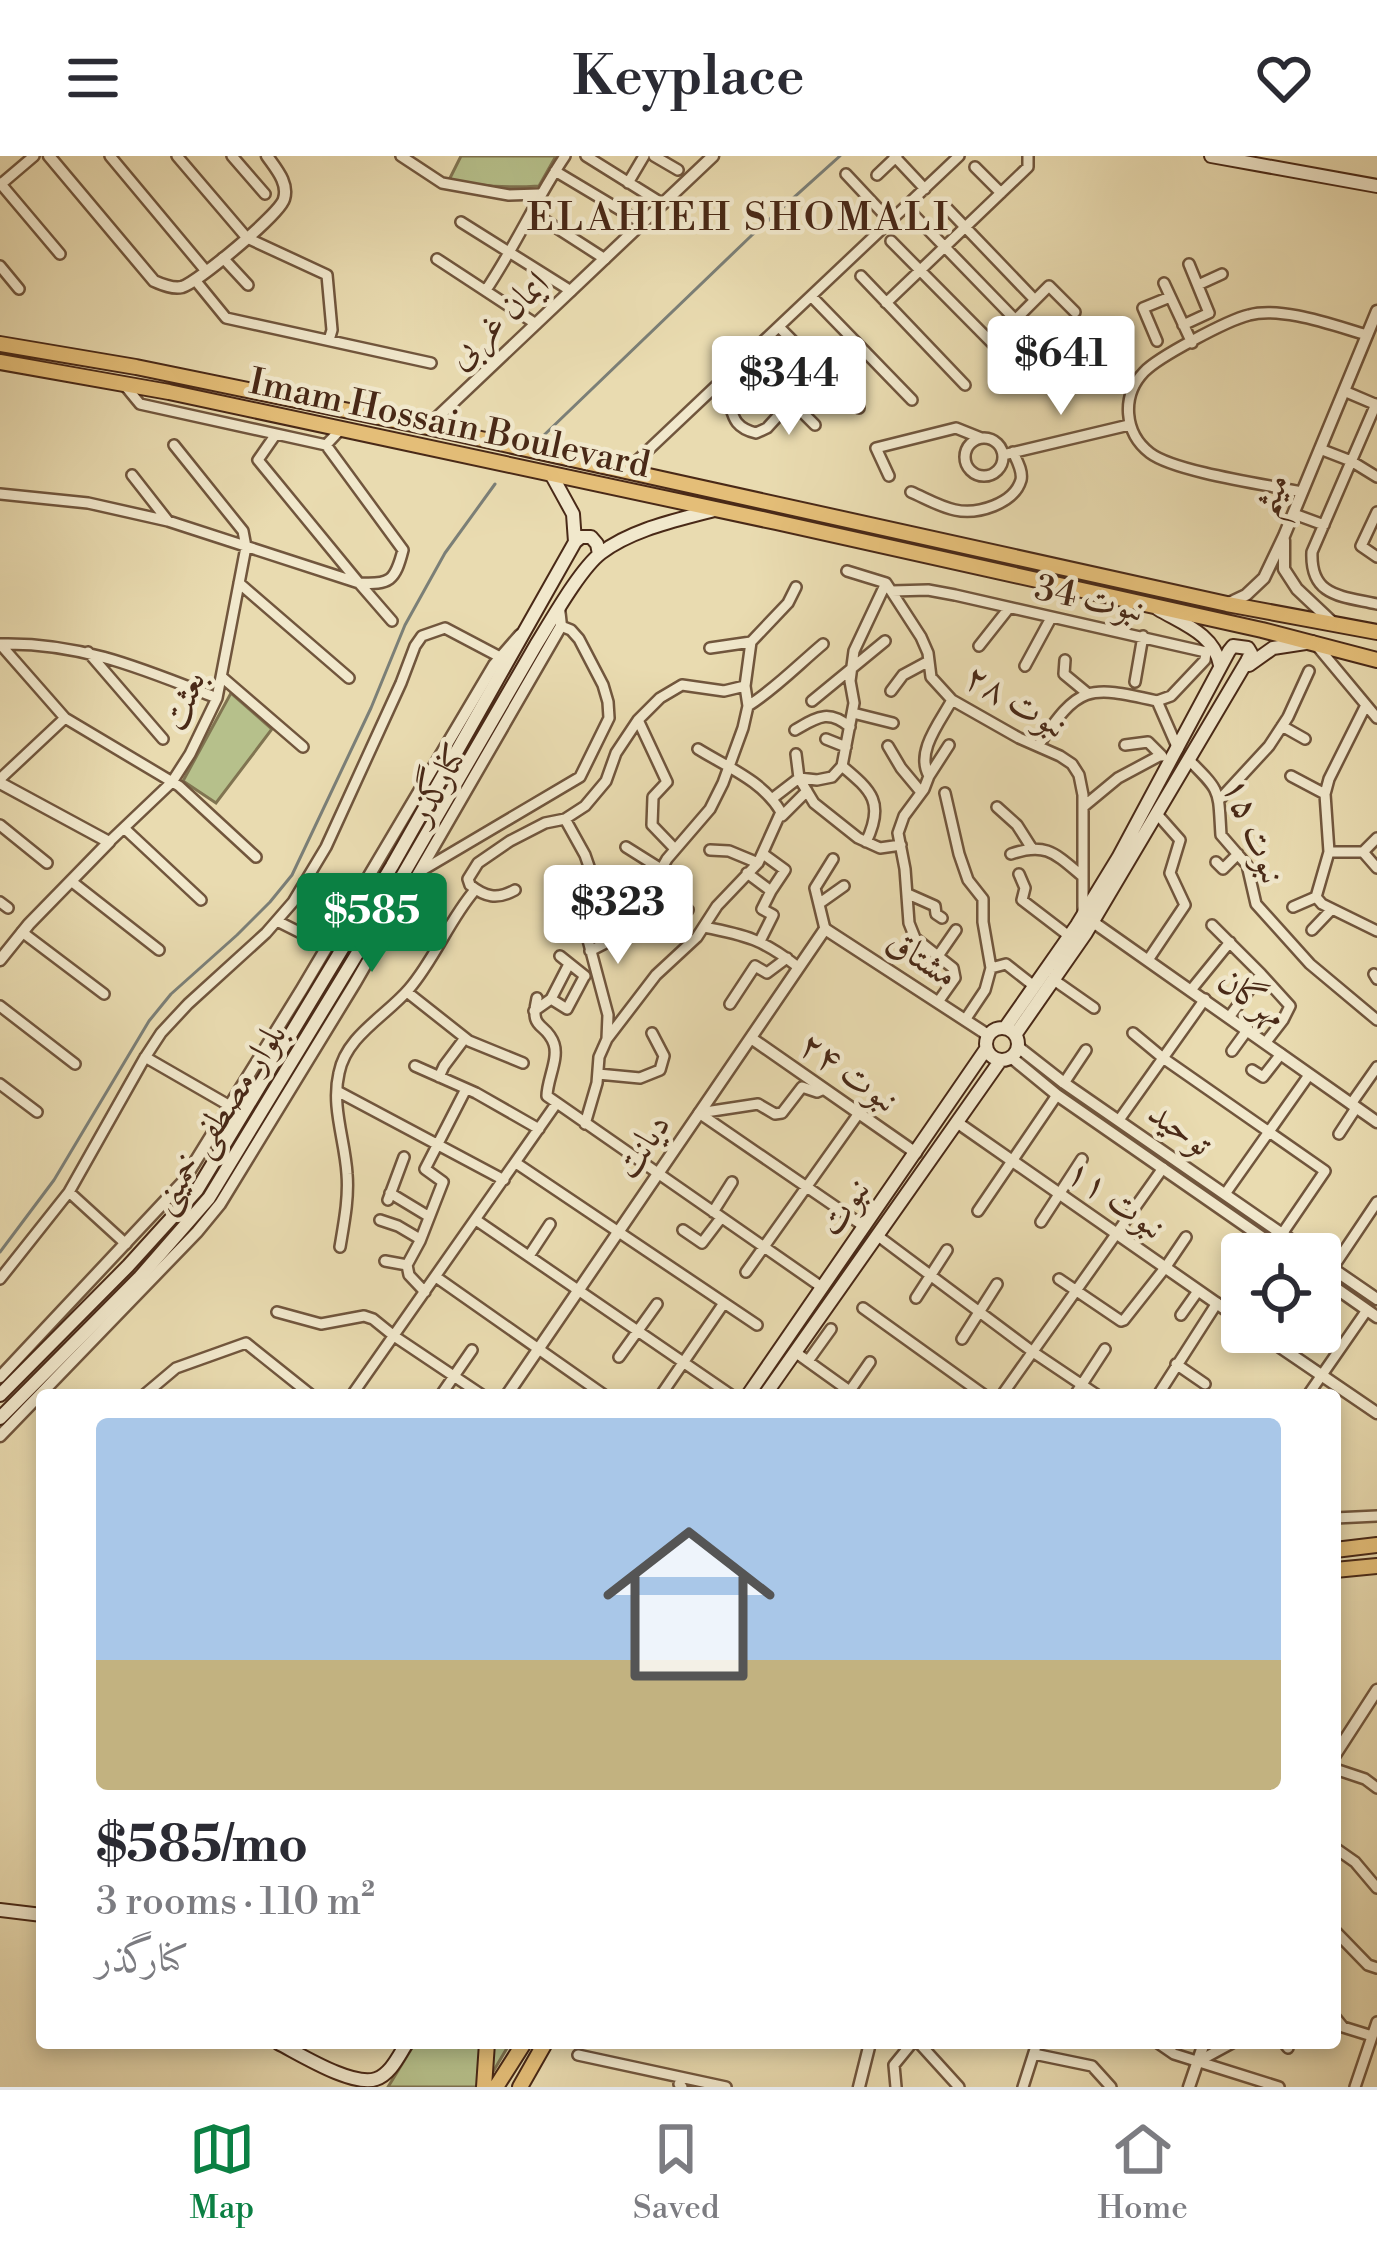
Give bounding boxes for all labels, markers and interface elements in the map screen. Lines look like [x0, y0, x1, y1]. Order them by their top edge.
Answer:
text: Keyplace [572, 44, 805, 112]
icon: menu [60, 45, 126, 111]
icon: heart [1251, 45, 1317, 111]
district label: ELAHIEH SHOMALI [527, 194, 951, 243]
street label: ایمان غربی [438, 262, 561, 381]
pin: $641 [990, 316, 1132, 418]
text: $641 [1015, 330, 1107, 379]
pin: $344 [718, 336, 860, 438]
text: $344 [739, 350, 839, 399]
street label: Imam Hossain Boulevard [245, 360, 654, 489]
street label: میثم [1242, 466, 1311, 528]
street label: نبوت 34 [1031, 566, 1148, 633]
street label: نبوت ۲۸ [956, 655, 1075, 749]
street label: بعثت [152, 664, 217, 737]
street label: کنارگذر [391, 733, 479, 835]
street label: نبوت ۱۵ [1212, 771, 1295, 891]
pin: $323 [547, 865, 689, 967]
pin: $585 [301, 873, 443, 975]
text: $323 [571, 879, 665, 928]
text: $585 [324, 887, 420, 936]
street label: مشتاق [877, 919, 966, 999]
street label: مهرگان [1208, 958, 1295, 1039]
street label: بلوار مصطفی خمینی [141, 1015, 299, 1223]
street label: نبوت ۲۴ [790, 1023, 907, 1123]
street label: توحید [1139, 1091, 1222, 1168]
street label: دیانت [605, 1105, 681, 1188]
street label: نبوت ۱۱ [1057, 1150, 1174, 1250]
street label: نبوت [809, 1169, 881, 1246]
map controls [1221, 1233, 1341, 1353]
button: locate [1221, 1233, 1341, 1353]
icon: home [581, 1496, 797, 1712]
text: $585/mo [96, 1814, 308, 1878]
text: 3 rooms · 110 m² [96, 1878, 375, 1927]
text: کنارگذر [96, 1935, 189, 1984]
tab: Map [189, 2116, 255, 2229]
tab: Saved [633, 2116, 720, 2229]
tab: Home [1097, 2116, 1188, 2229]

